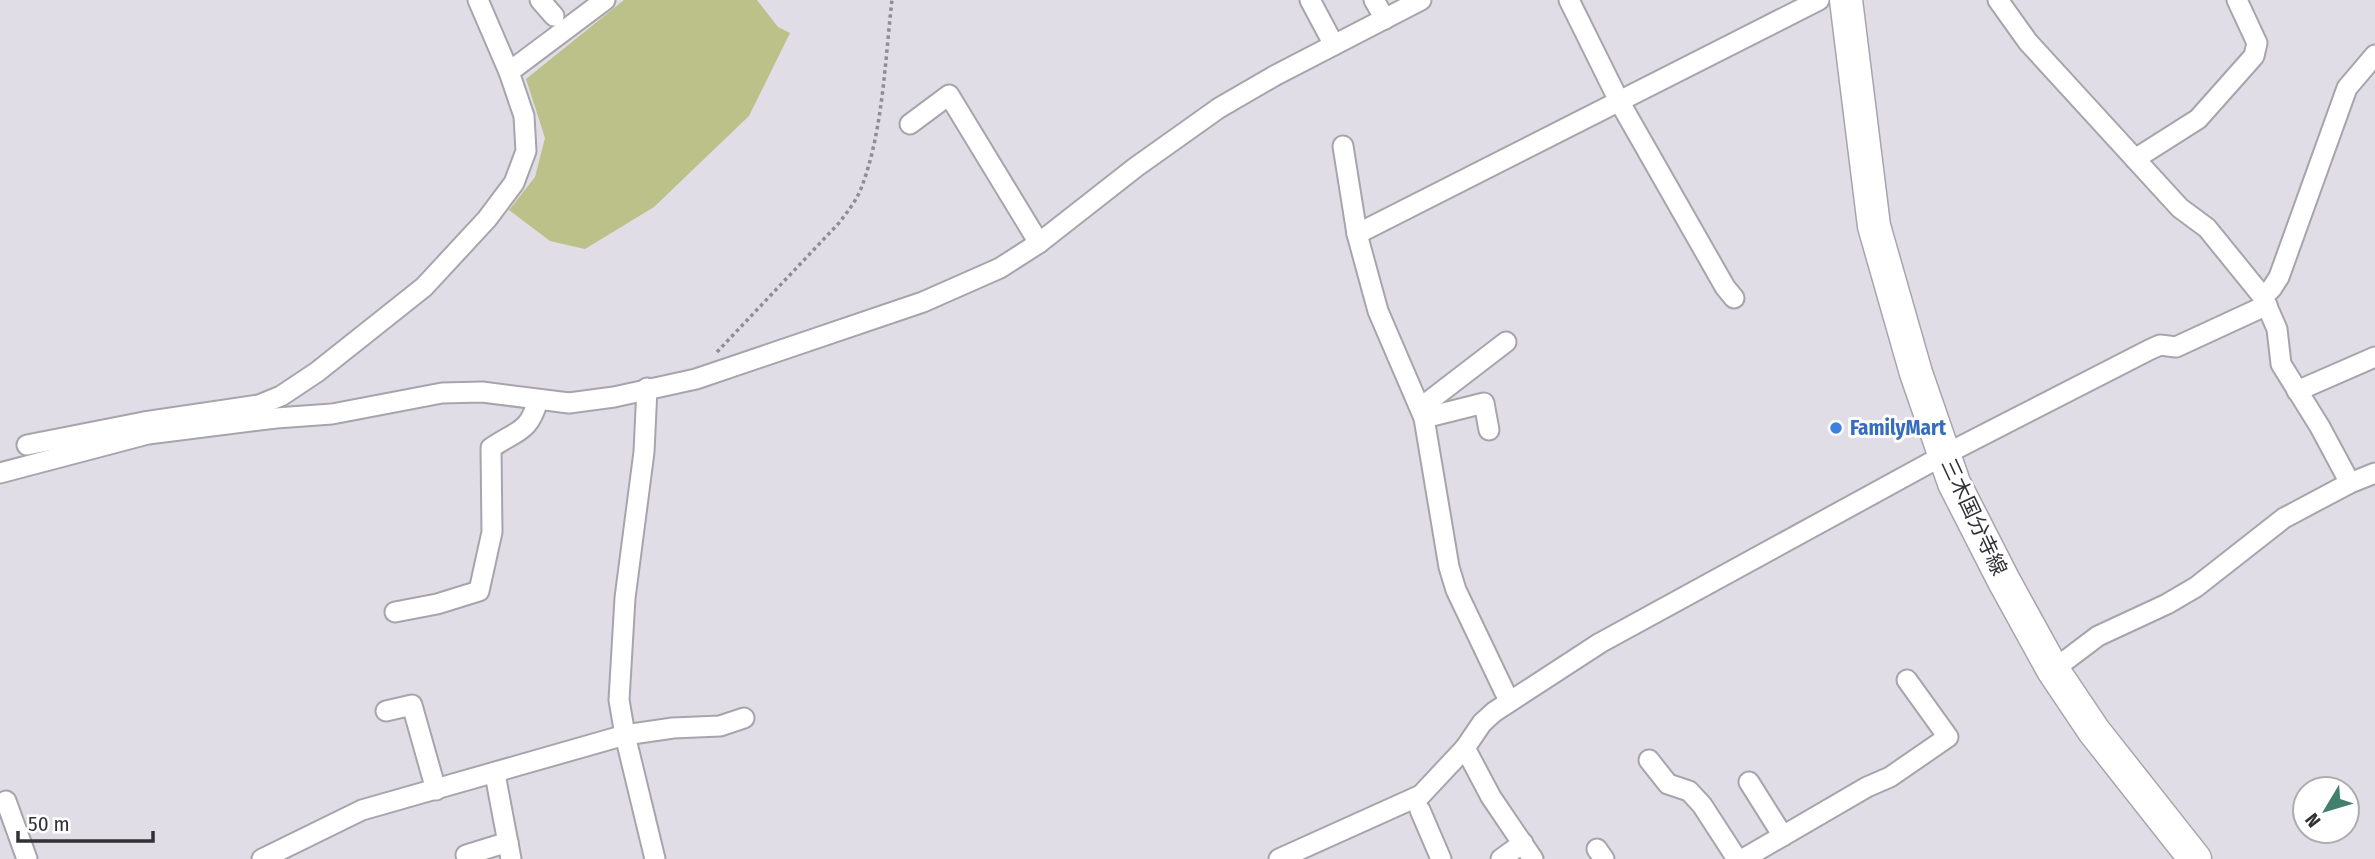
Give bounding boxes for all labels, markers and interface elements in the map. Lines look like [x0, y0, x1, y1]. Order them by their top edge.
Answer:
place label: FamilyMart [1850, 415, 1947, 441]
marker: FamilyMart [1828, 420, 1844, 436]
street label: 三木国分寺線 [1936, 454, 2012, 580]
north arrow [2291, 775, 2361, 845]
scale bar [18, 800, 152, 844]
text: N [2300, 809, 2326, 832]
text: 50 m [28, 811, 70, 837]

